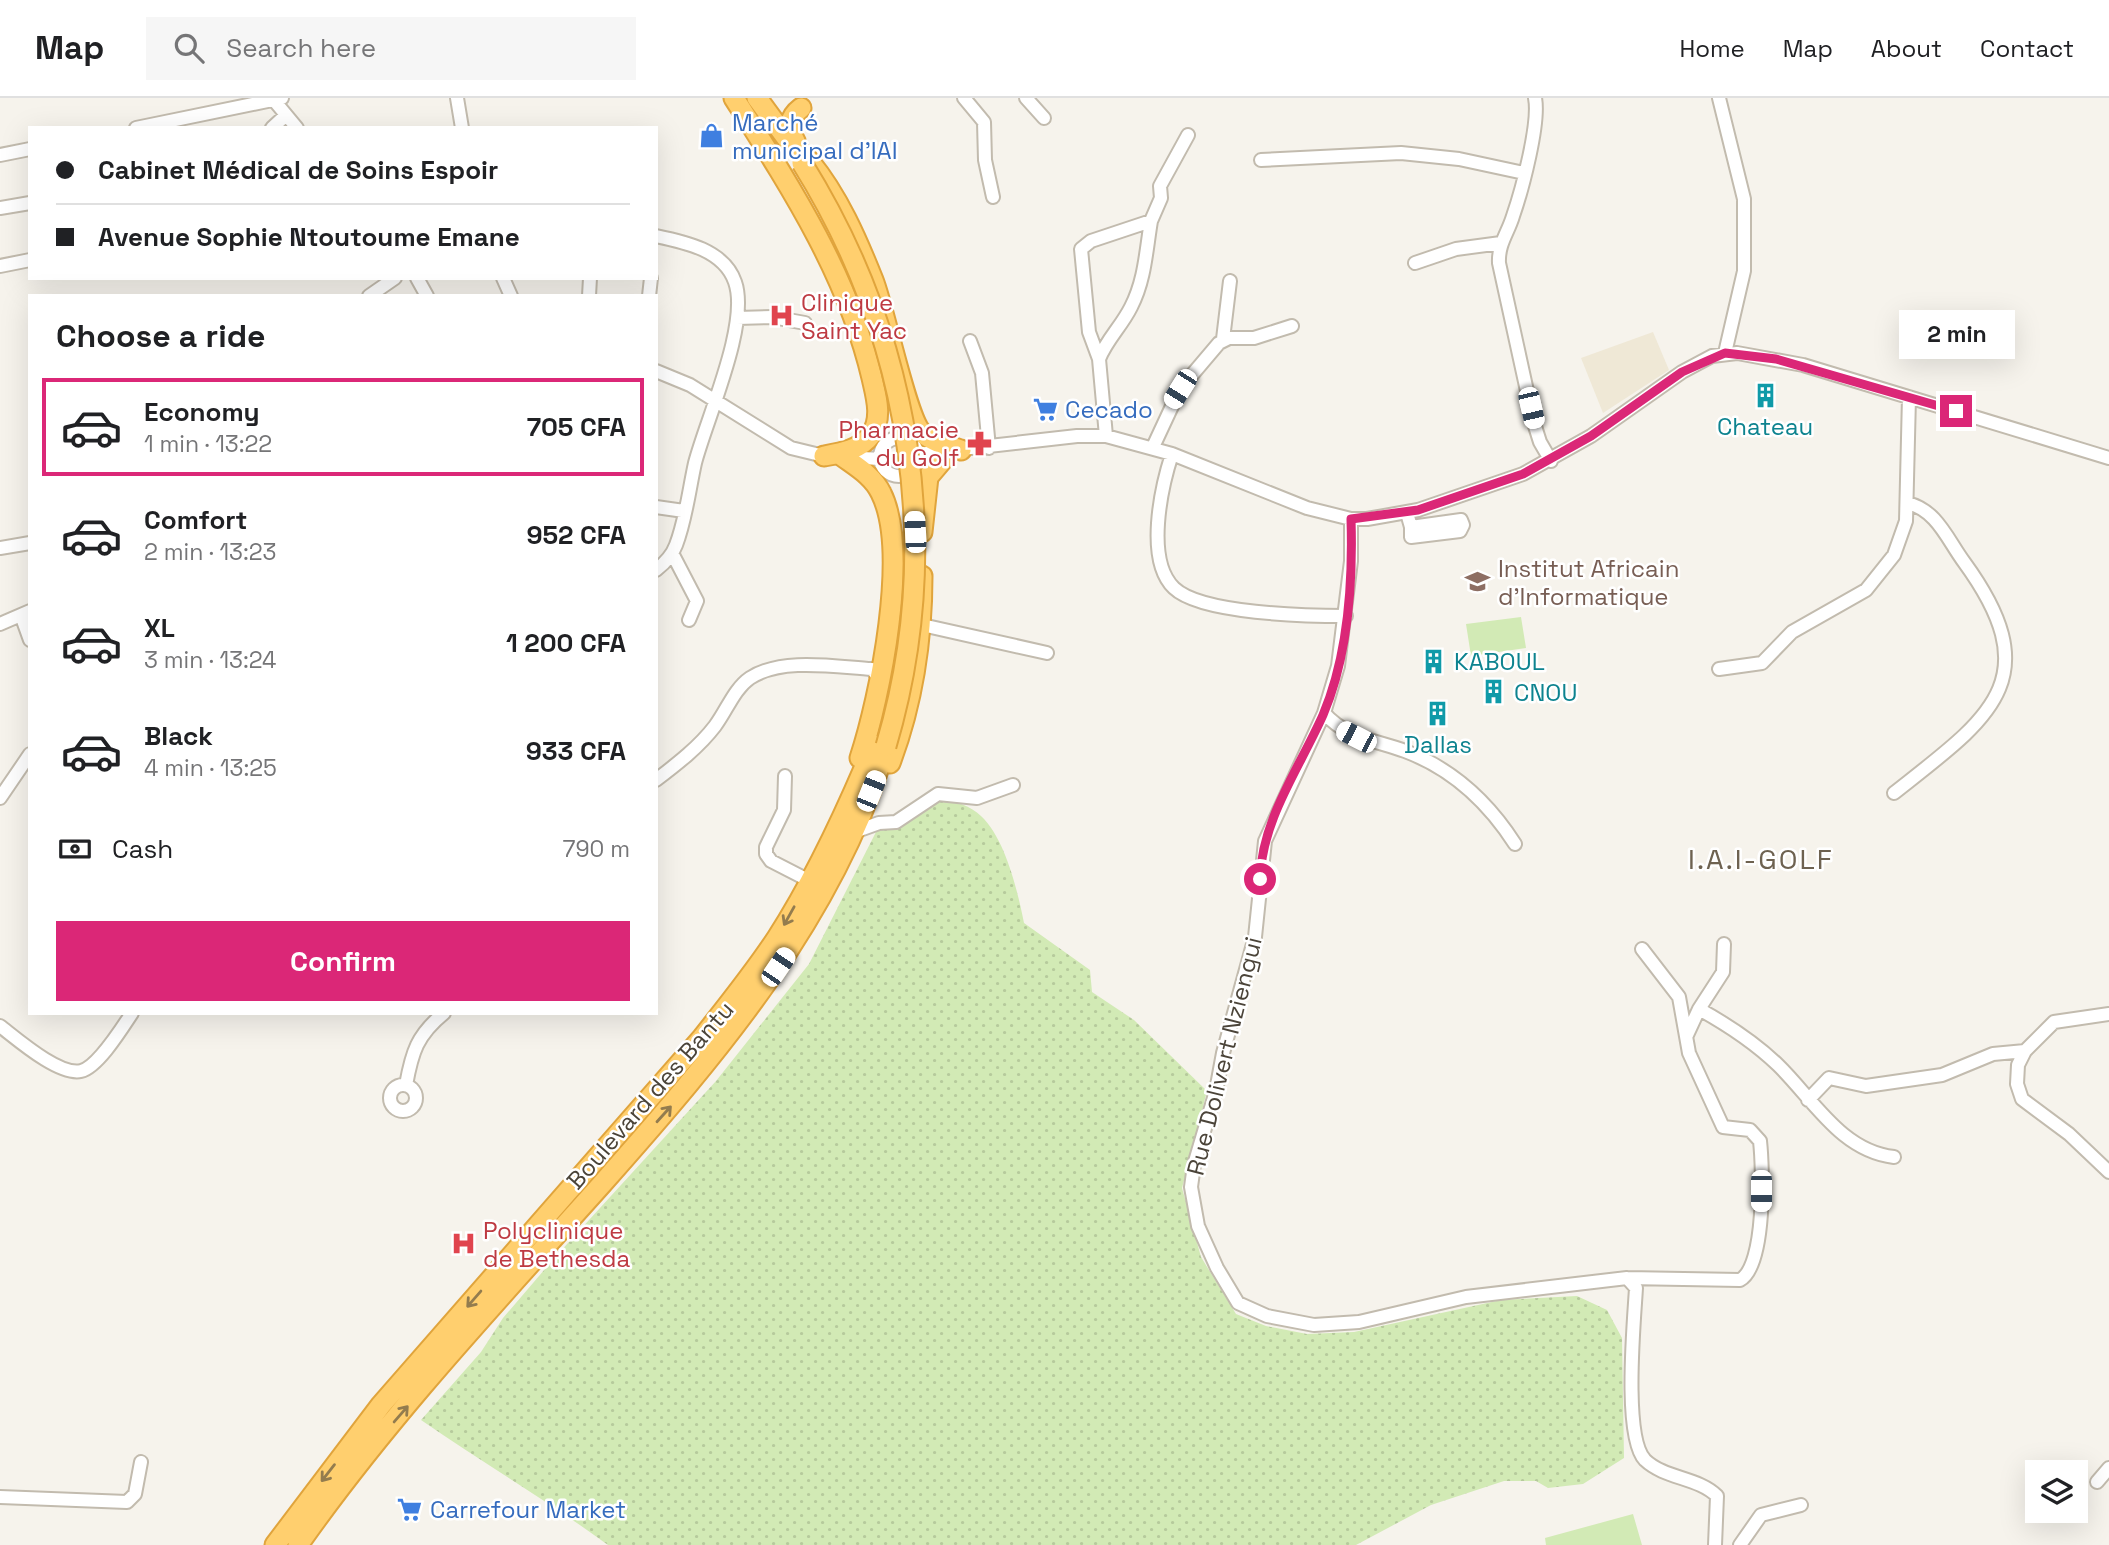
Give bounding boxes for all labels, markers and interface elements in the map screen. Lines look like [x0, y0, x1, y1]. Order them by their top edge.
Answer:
search box [146, 17, 636, 80]
text: Map [35, 27, 104, 69]
icon: search [170, 29, 208, 67]
text: Search here [226, 31, 376, 65]
text: Home [1679, 33, 1745, 64]
text: Map [1783, 33, 1833, 64]
text: About [1871, 33, 1942, 64]
text: Contact [1980, 33, 2074, 64]
place label: Marché municipal d'IAI [732, 107, 898, 166]
shop icon: Marché municipal d'IAI [698, 122, 726, 150]
text: Cabinet Médical de Soins Espoir [98, 153, 498, 187]
text: Avenue Sophie Ntoutoume Emane [98, 220, 520, 254]
place label: Clinique Saint Yac [801, 287, 907, 346]
hospital icon: Clinique Saint Yac [767, 302, 795, 330]
callout: 2 min [1898, 310, 2014, 358]
text: Choose a ride [56, 316, 266, 356]
text: 2 min [1927, 319, 1987, 349]
car [1160, 366, 1201, 412]
building icon: Chateau [1751, 381, 1779, 409]
car [1517, 385, 1546, 431]
place label: Cecado [1065, 394, 1153, 425]
text: Economy [144, 395, 260, 429]
supermarket icon: Cecado [1031, 395, 1059, 423]
route end [1940, 395, 1972, 427]
icon: car [60, 396, 123, 459]
text: 705 CFA [527, 410, 626, 444]
place label: Chateau [1717, 411, 1813, 442]
place label: Pharmacie du Golf [838, 414, 959, 473]
text: 1 min · 13:22 [144, 429, 272, 459]
pharmacy icon: Pharmacie du Golf [965, 429, 993, 457]
text: Comfort [144, 503, 247, 537]
icon: car [60, 504, 123, 567]
car [904, 510, 927, 554]
text: 952 CFA [527, 518, 626, 552]
text: 2 min · 13:23 [144, 537, 276, 567]
place label: Institut Africain d'Informatique [1498, 553, 1679, 612]
school or university icon: Institut Africain d'Informatique [1464, 568, 1492, 596]
text: XL [144, 611, 175, 645]
icon: car [60, 612, 123, 675]
text: 1 200 CFA [506, 626, 626, 660]
text: 3 min · 13:24 [144, 645, 276, 675]
place label: KABOUL [1454, 646, 1545, 677]
building icon: KABOUL [1420, 647, 1448, 675]
place label: CNOU [1514, 677, 1577, 708]
building icon: CNOU [1480, 678, 1508, 706]
building icon: Dallas [1424, 699, 1452, 727]
car [1333, 718, 1380, 756]
text: Black [144, 719, 213, 753]
icon: car [60, 720, 123, 783]
place label: Dallas [1404, 729, 1472, 760]
text: 933 CFA [526, 734, 626, 768]
text: 4 min · 13:25 [144, 753, 277, 783]
car [854, 768, 889, 814]
icon: cash [56, 830, 94, 868]
text: Cash [112, 832, 173, 866]
text: 790 m [563, 834, 630, 864]
district label: I.A.I-GOLF [1688, 841, 1834, 877]
route start [1244, 863, 1276, 895]
one-way arrow [782, 905, 796, 925]
button: Confirm [56, 921, 630, 1001]
street label: Rue Dolivert Nziengui [1179, 933, 1269, 1179]
car [758, 944, 799, 990]
street label: Boulevard des Bantu [560, 994, 740, 1196]
one-way arrow [655, 1106, 672, 1123]
car [1751, 1170, 1772, 1212]
place label: Polyclinique de Bethesda [483, 1215, 630, 1274]
hospital icon: Polyclinique de Bethesda [449, 1230, 477, 1258]
one-way arrow [466, 1290, 482, 1308]
one-way arrow [393, 1405, 409, 1423]
map controls [2025, 1460, 2088, 1523]
button: layers [2025, 1460, 2088, 1523]
one-way arrow [320, 1464, 335, 1482]
place label: Carrefour Market [430, 1494, 626, 1525]
supermarket icon: Carrefour Market [396, 1495, 424, 1523]

